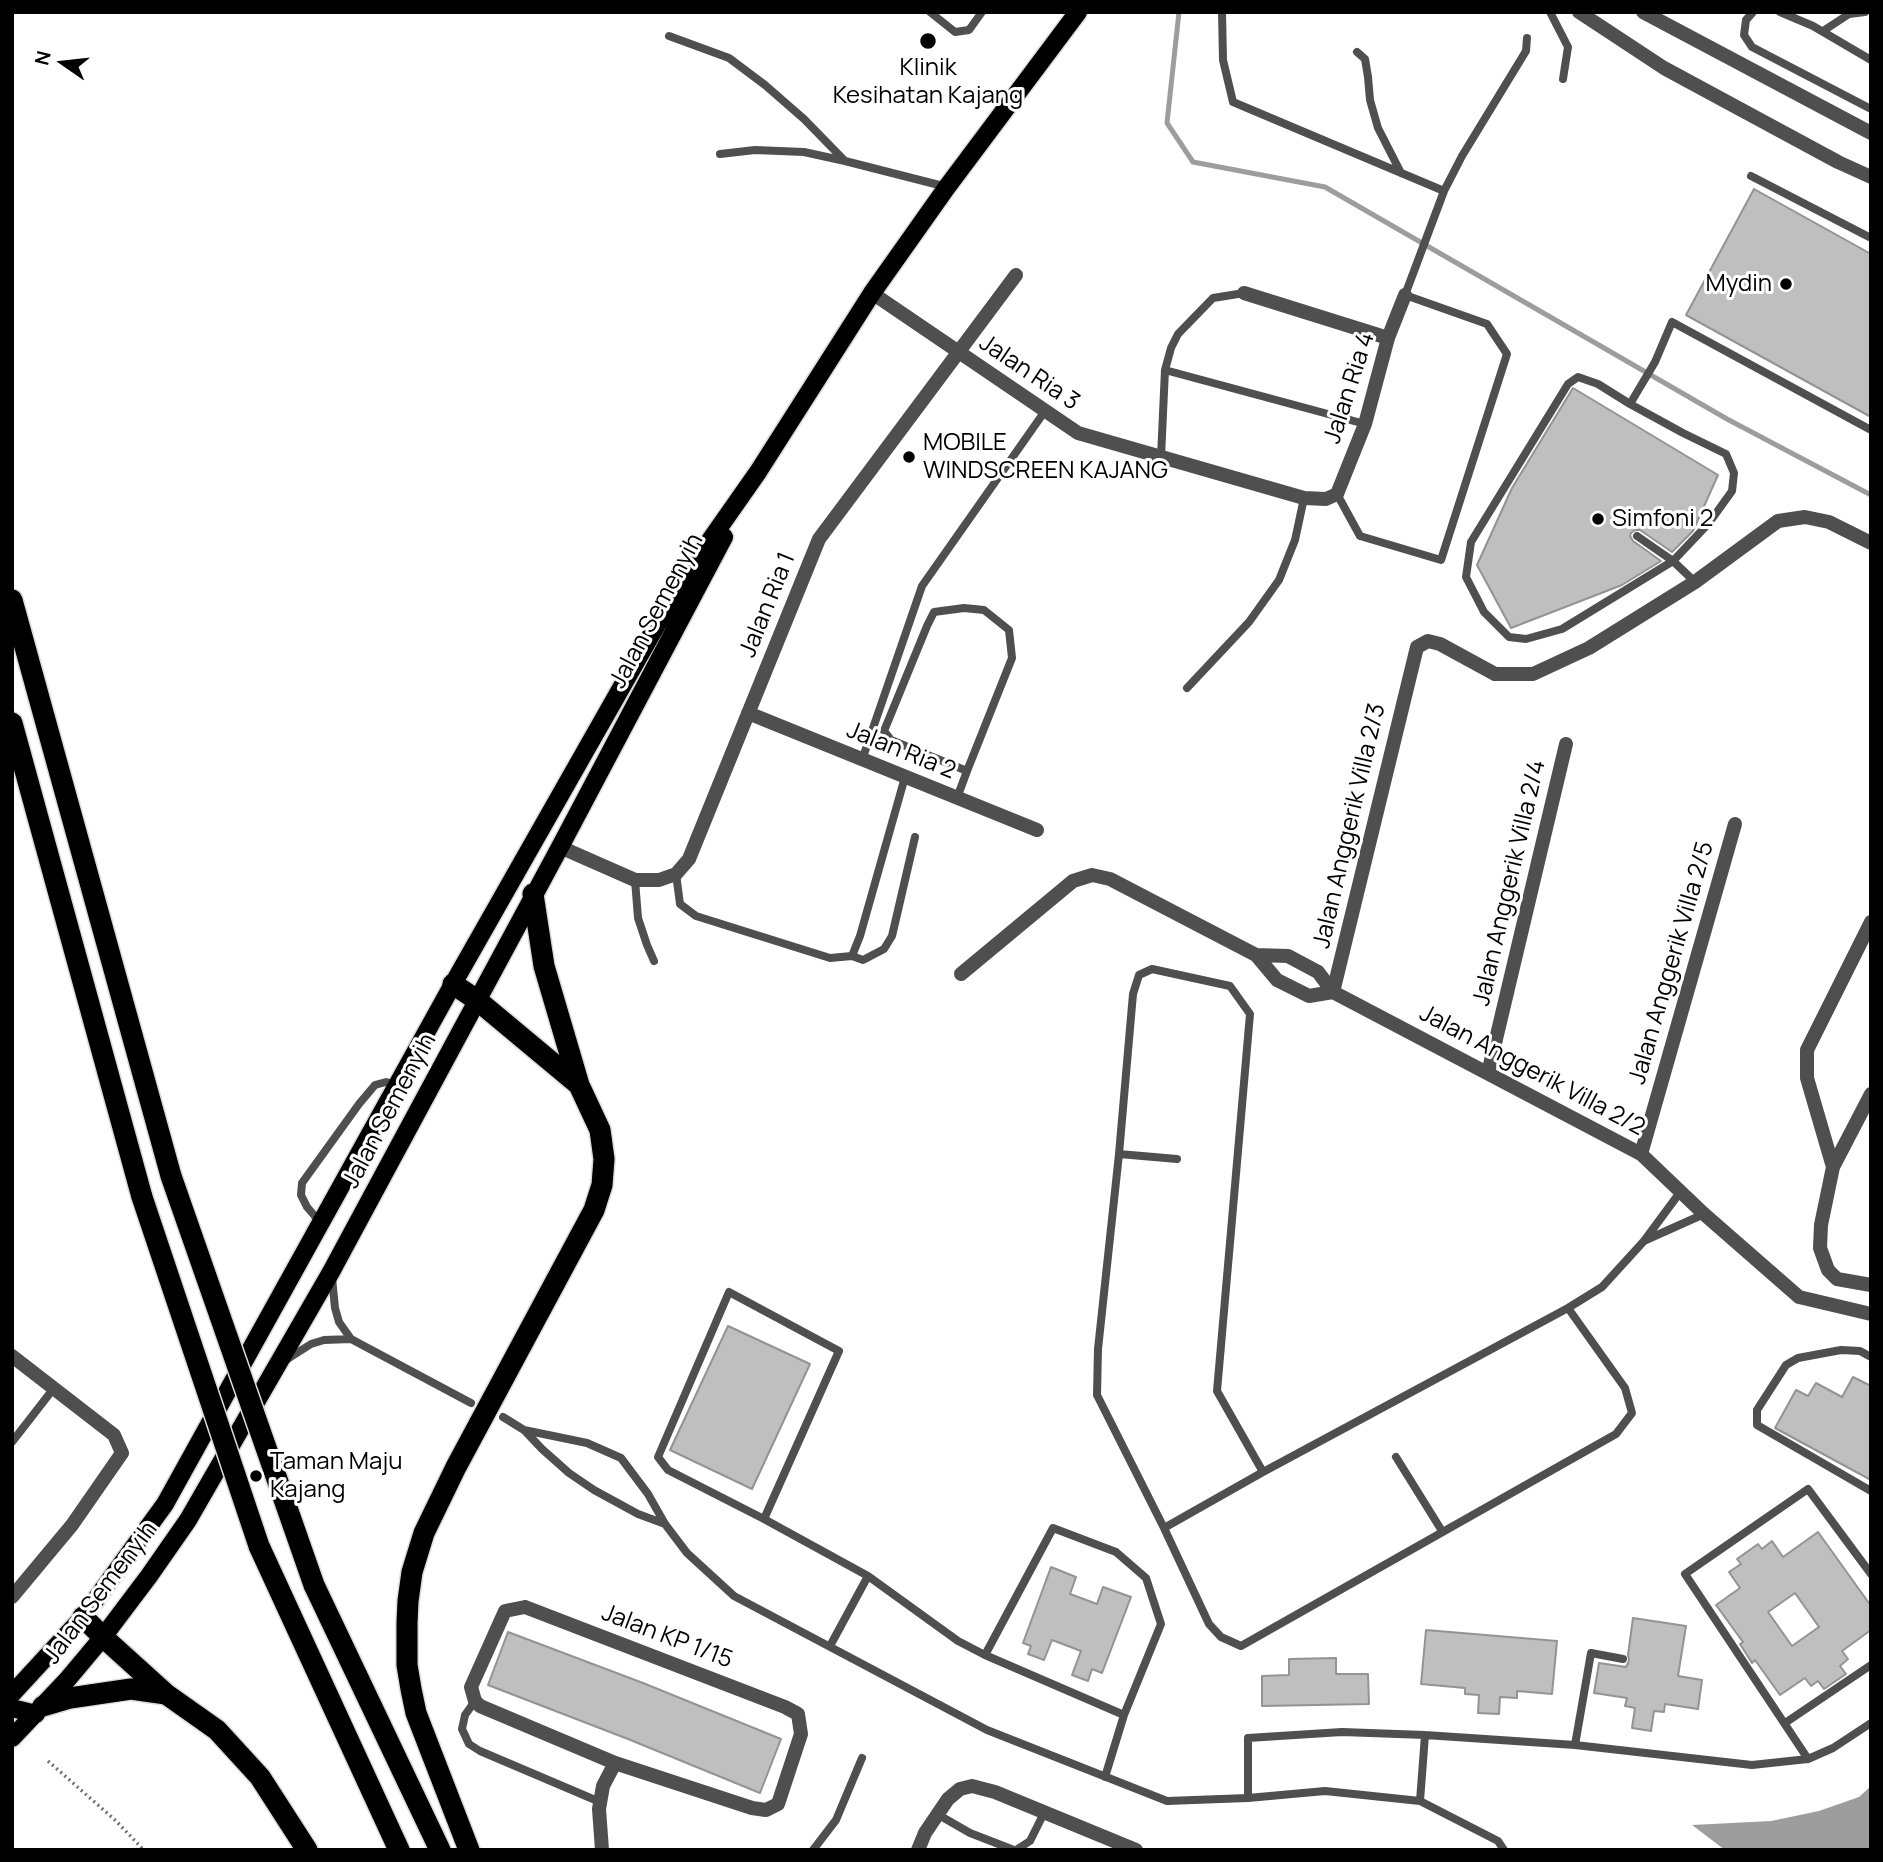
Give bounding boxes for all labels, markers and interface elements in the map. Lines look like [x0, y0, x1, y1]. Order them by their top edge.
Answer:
north arrow [28, 28, 98, 98]
marker: Klinik Kesihatan Kajang [918, 31, 938, 51]
text: N [28, 48, 57, 68]
place label: Klinik Kesihatan Kajang [833, 54, 1023, 110]
place label: Mydin [1706, 270, 1772, 298]
marker: Mydin [1778, 276, 1794, 292]
street label: Jalan Ria 3 [973, 329, 1085, 417]
street label: Jalan Ria 4 [1318, 329, 1382, 447]
place label: MOBILE WINDSCREEN KAJANG [923, 429, 1168, 485]
marker: MOBILE WINDSCREEN KAJANG [901, 449, 917, 465]
place label: Simfoni 2 [1612, 505, 1713, 533]
marker: Simfoni 2 [1590, 511, 1606, 527]
street label: Jalan Semenyih [604, 529, 710, 693]
street label: Jalan Ria 1 [734, 548, 802, 662]
street label: Jalan Anggerik Villa 2/3 [1308, 701, 1392, 951]
street label: Jalan Ria 2 [842, 716, 960, 786]
street label: Jalan Anggerik Villa 2/4 [1468, 757, 1552, 1009]
street label: Jalan Anggerik Villa 2/5 [1624, 838, 1720, 1088]
street label: Jalan Anggerik Villa 2/2 [1414, 999, 1650, 1143]
street label: Jalan Semenyih [337, 1029, 443, 1193]
place label: Taman Maju Kajang [270, 1448, 402, 1504]
marker: Taman Maju Kajang [248, 1468, 264, 1484]
street label: Jalan Semenyih [38, 1516, 164, 1670]
street label: Jalan KP 1/15 [597, 1599, 737, 1675]

